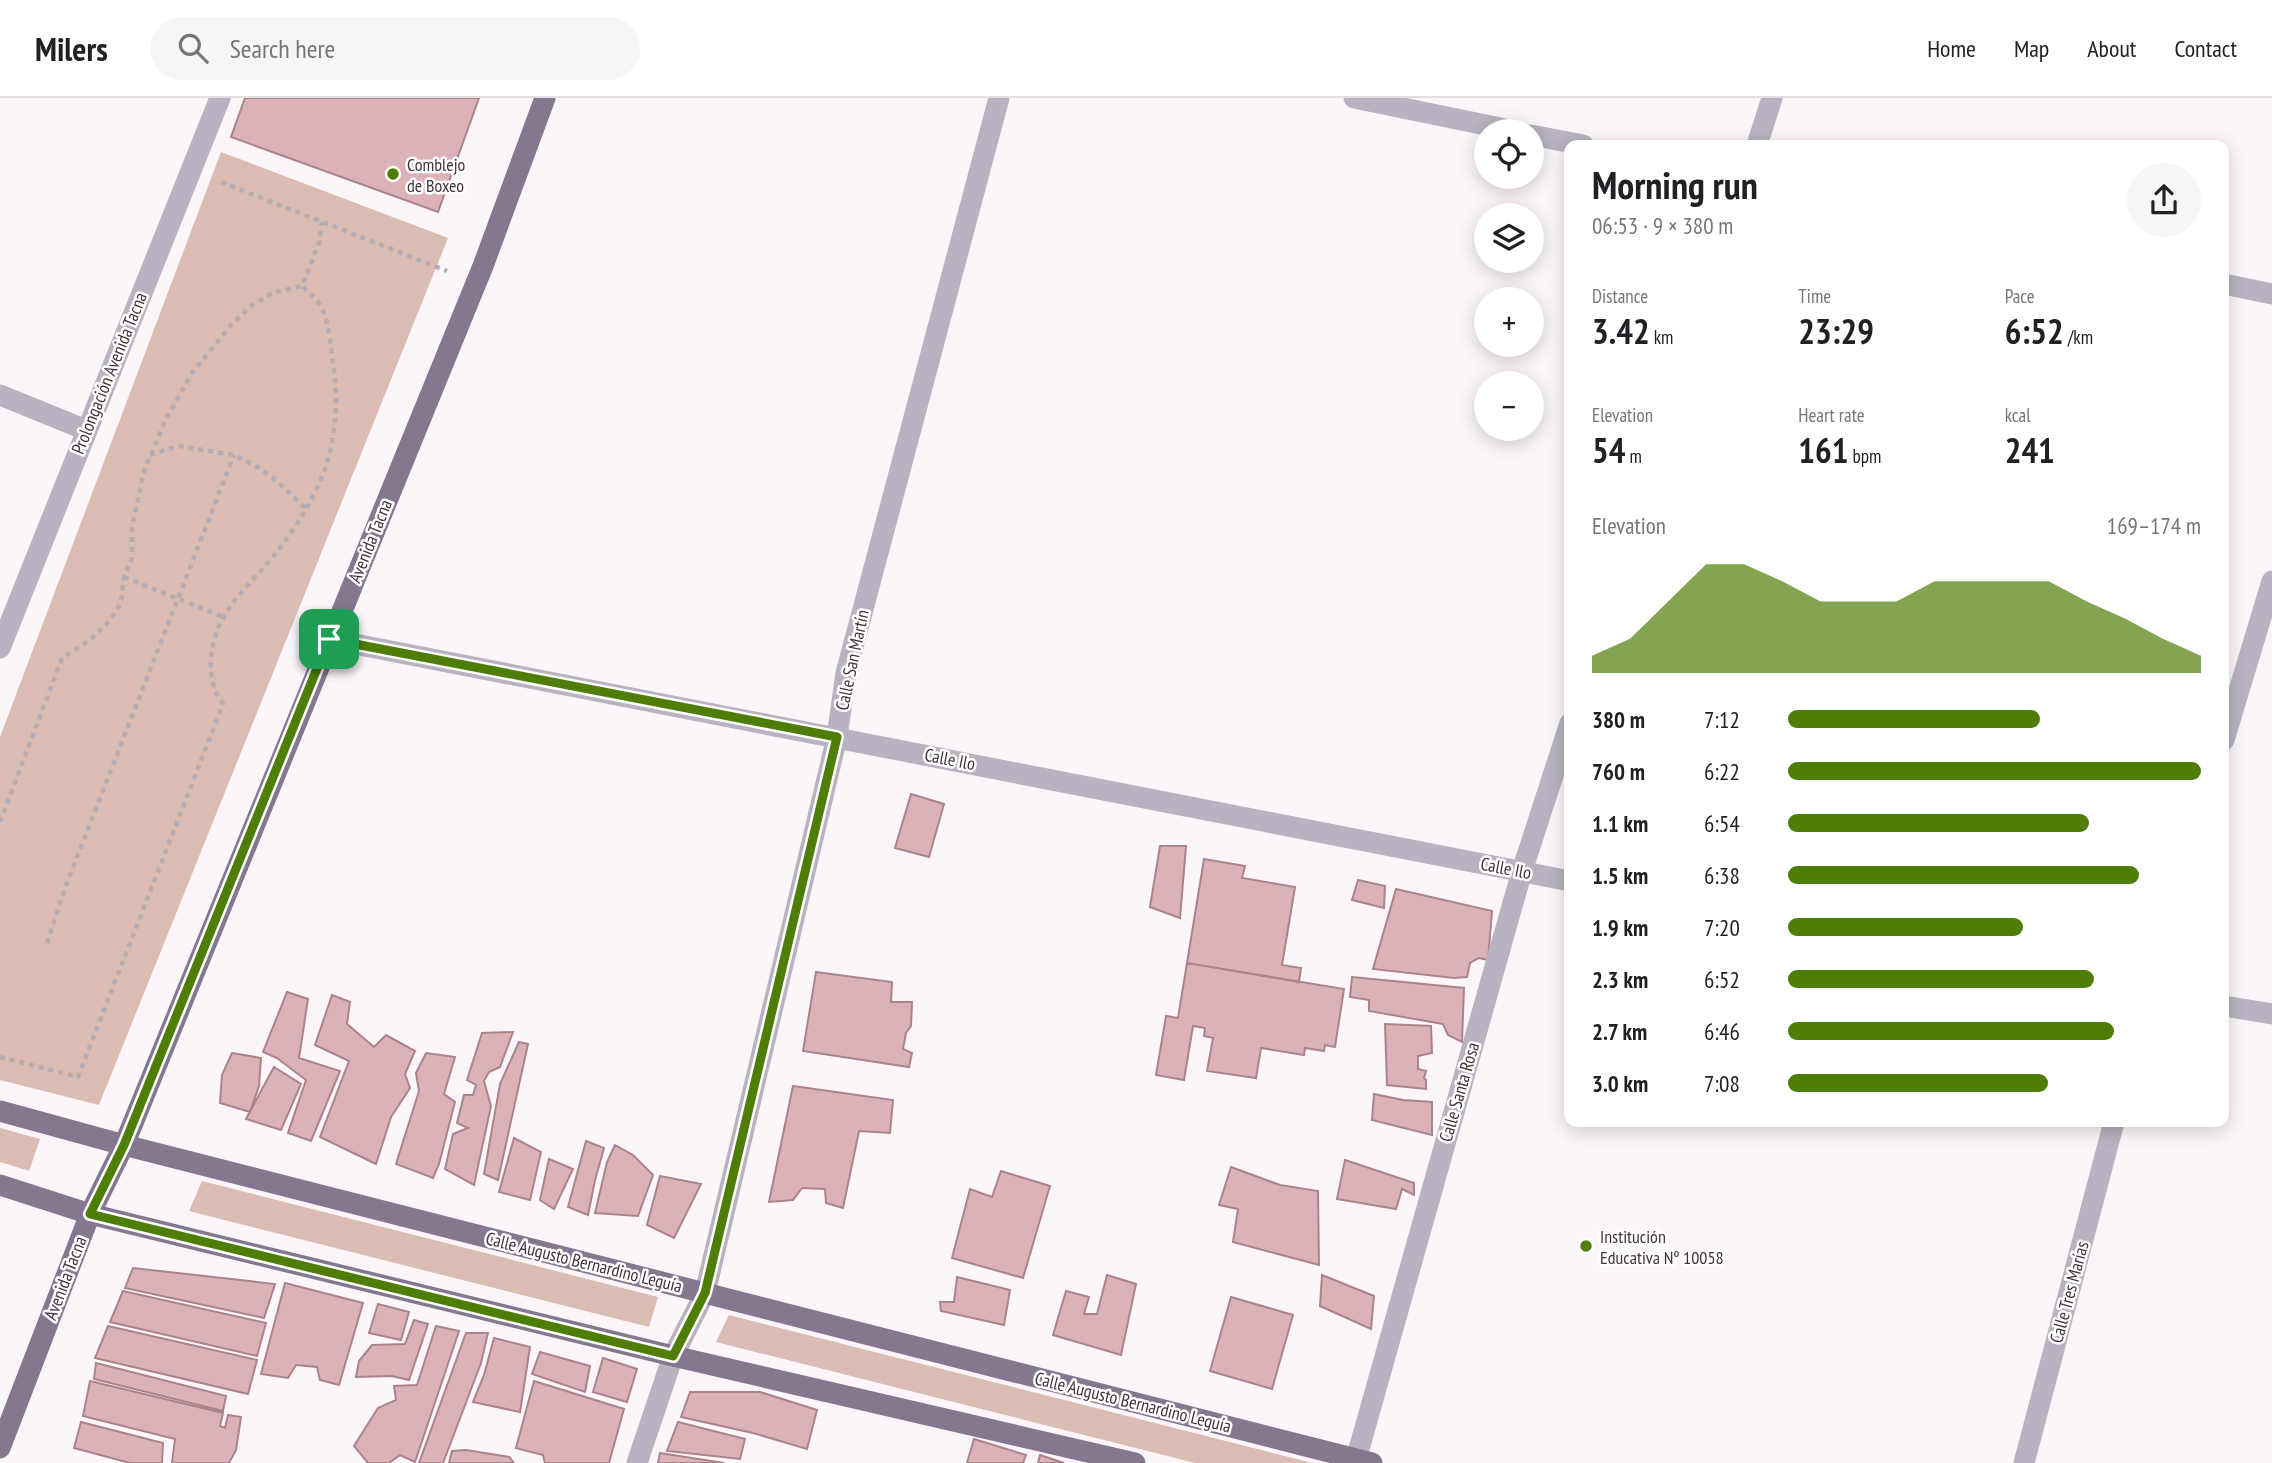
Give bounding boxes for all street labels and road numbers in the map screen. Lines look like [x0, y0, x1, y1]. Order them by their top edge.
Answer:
street label: Prolongación Avenida Tacna [66, 289, 152, 457]
street label: Avenida Tacna [343, 496, 397, 586]
street label: Calle San Martín [830, 608, 874, 712]
street label: Calle Ilo [923, 743, 977, 775]
street label: Calle Ilo [1479, 852, 1533, 884]
street label: Calle Santa Rosa [1434, 1040, 1484, 1144]
street label: Calle Augusto Bernardino Leguía [483, 1226, 685, 1298]
street label: Avenida Tacna [39, 1233, 91, 1323]
street label: Calle Tres Marías [2044, 1239, 2094, 1345]
street label: Calle Augusto Bernardino Leguía [1032, 1366, 1234, 1438]

